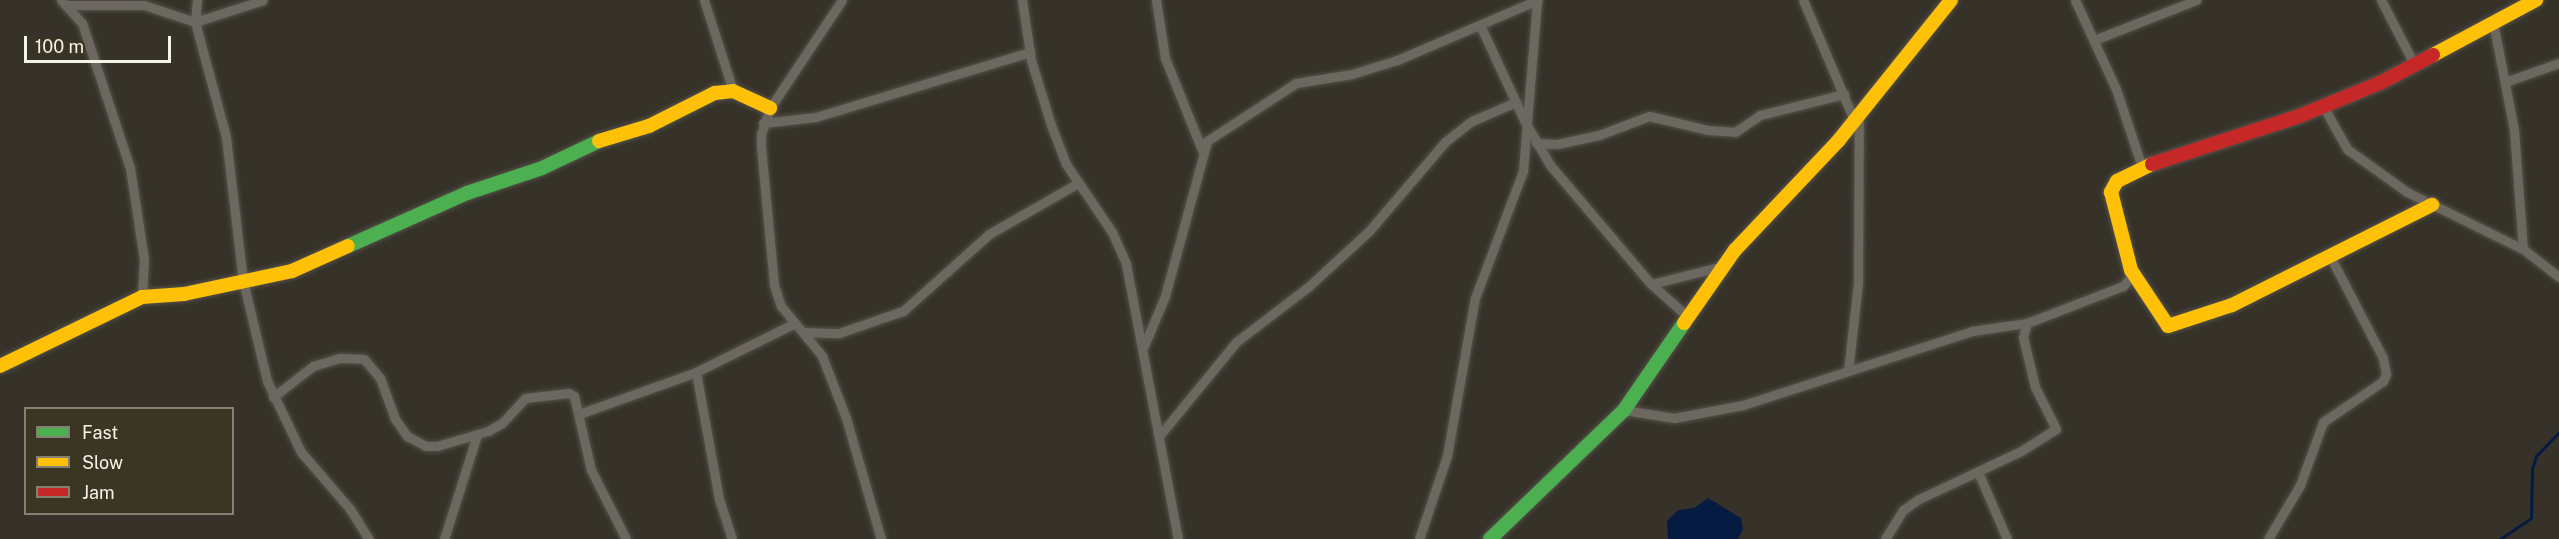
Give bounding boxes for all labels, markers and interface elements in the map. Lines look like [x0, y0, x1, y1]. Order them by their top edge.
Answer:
scale bar [27, 24, 174, 62]
text: 100 m [35, 36, 84, 57]
legend [24, 407, 234, 515]
text: Fast [82, 422, 118, 443]
text: Slow [82, 452, 123, 473]
text: Jam [82, 482, 115, 503]

